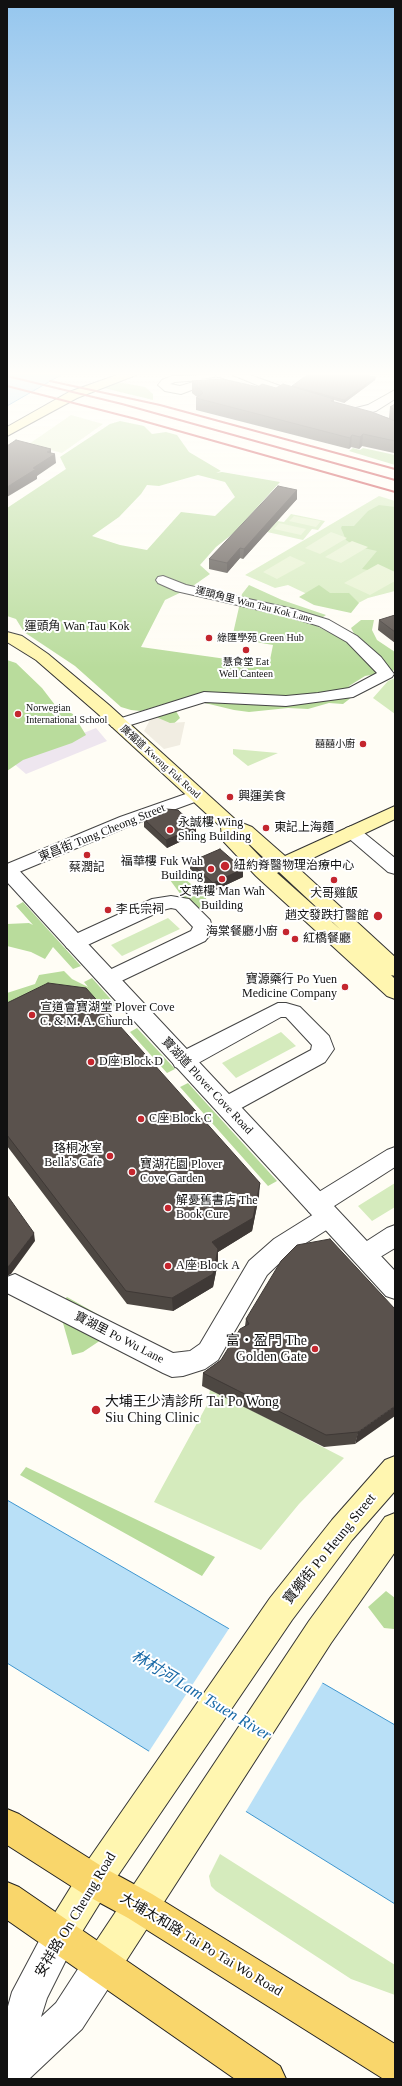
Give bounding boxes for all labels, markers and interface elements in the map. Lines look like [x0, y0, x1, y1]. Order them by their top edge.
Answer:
street label: 運頭角里 Wan Tau Kok Lane [194, 585, 314, 625]
district label: 運頭角 Wan Tau Kok [24, 620, 130, 634]
place label: 綠匯學苑 Green Hub [217, 632, 304, 644]
marker: 綠匯學苑 Green Hub [204, 633, 214, 643]
marker: 慧食堂 Eat Well Canteen [241, 645, 251, 655]
place label: 慧食堂 Eat Well Canteen [219, 656, 273, 680]
place label: Norwegian International School [26, 702, 107, 726]
marker: Norwegian International School [13, 709, 23, 719]
street label: 廣福道 Kwong Fuk Road [117, 723, 203, 801]
place label: 囍囍小廚 [315, 738, 355, 750]
marker: 囍囍小廚 [358, 739, 368, 749]
place label: 興運美食 [238, 790, 286, 804]
marker: 興運美食 [225, 792, 235, 802]
street label: 東昌街 Tung Cheong Street [37, 801, 167, 865]
place label: 永誠樓 Wing Shing Building [178, 816, 251, 844]
place label: 東記上海麵 [274, 821, 334, 835]
marker: 東記上海麵 [261, 823, 271, 833]
marker: 永誠樓 Wing Shing Building [165, 825, 175, 835]
marker: 蔡潤記 [82, 850, 92, 860]
place label: 福華樓 Fuk Wah Building [121, 855, 203, 883]
place label: 紐約脊醫物理治療中心 [234, 859, 354, 873]
marker: 紐約脊醫物理治療中心 [219, 860, 231, 872]
place label: 蔡潤記 [69, 861, 105, 875]
marker: 福華樓 Fuk Wah Building [206, 864, 216, 874]
marker: 文華樓 Man Wah Building [217, 874, 227, 884]
marker: 大哥雞飯 [329, 875, 339, 885]
place label: 文華樓 Man Wah Building [179, 885, 265, 913]
place label: 大哥雞飯 [310, 887, 358, 901]
place label: 李氏宗祠 [116, 903, 164, 917]
marker: 李氏宗祠 [103, 905, 113, 915]
place label: 趙文發跌打醫館 [285, 909, 369, 923]
marker: 趙文發跌打醫館 [372, 910, 384, 922]
place label: 海棠餐廳小廚 [206, 925, 278, 939]
marker: 海棠餐廳小廚 [281, 927, 291, 937]
place label: 紅橋餐廳 [303, 932, 351, 946]
marker: 紅橋餐廳 [290, 934, 300, 944]
place label: 寶源藥行 Po Yuen Medicine Company [242, 973, 337, 1001]
marker: 寶源藥行 Po Yuen Medicine Company [340, 982, 350, 992]
place label: 宣道會寶湖堂 Plover Cove C. & M. A. Church [40, 1001, 175, 1029]
marker: 宣道會寶湖堂 Plover Cove C. & M. A. Church [27, 1010, 37, 1020]
street label: 寶湖道 Plover Cove Road [158, 1035, 256, 1137]
place label: D座 Block D [99, 1055, 163, 1069]
marker: D座 Block D [86, 1057, 96, 1067]
place label: C座 Block C [149, 1112, 212, 1126]
marker: C座 Block C [136, 1114, 146, 1124]
place label: 珞桐冰室 Bella's Cafe [44, 1142, 102, 1170]
marker: 珞桐冰室 Bella's Cafe [105, 1151, 115, 1161]
place label: 寶湖花園 Plover Cove Garden [140, 1158, 222, 1186]
marker: 寶湖花園 Plover Cove Garden [127, 1167, 137, 1177]
place label: 解憂舊書店 The Book Cure [176, 1194, 258, 1222]
marker: 解憂舊書店 The Book Cure [163, 1203, 173, 1213]
place label: A座 Block A [176, 1259, 240, 1273]
marker: A座 Block A [163, 1261, 173, 1271]
street label: 寶湖里 Po Wu Lane [72, 1309, 166, 1367]
place label: 富‧盈門 The Golden Gate [226, 1333, 307, 1366]
marker: 富‧盈門 The Golden Gate [310, 1344, 320, 1354]
place label: 大埔王少清診所 Tai Po Wong Siu Ching Clinic [105, 1394, 279, 1426]
marker: 大埔王少清診所 Tai Po Wong Siu Ching Clinic [90, 1404, 102, 1416]
street label: 寶鄉街 Po Heung Street [280, 1490, 380, 1608]
water label: 林村河 Lam Tsuen River [128, 1647, 274, 1745]
street label: 安祥路 On Cheung Road [32, 1850, 120, 1980]
street label: 大埔太和路 Tai Po Tai Wo Road [117, 1890, 285, 2000]

